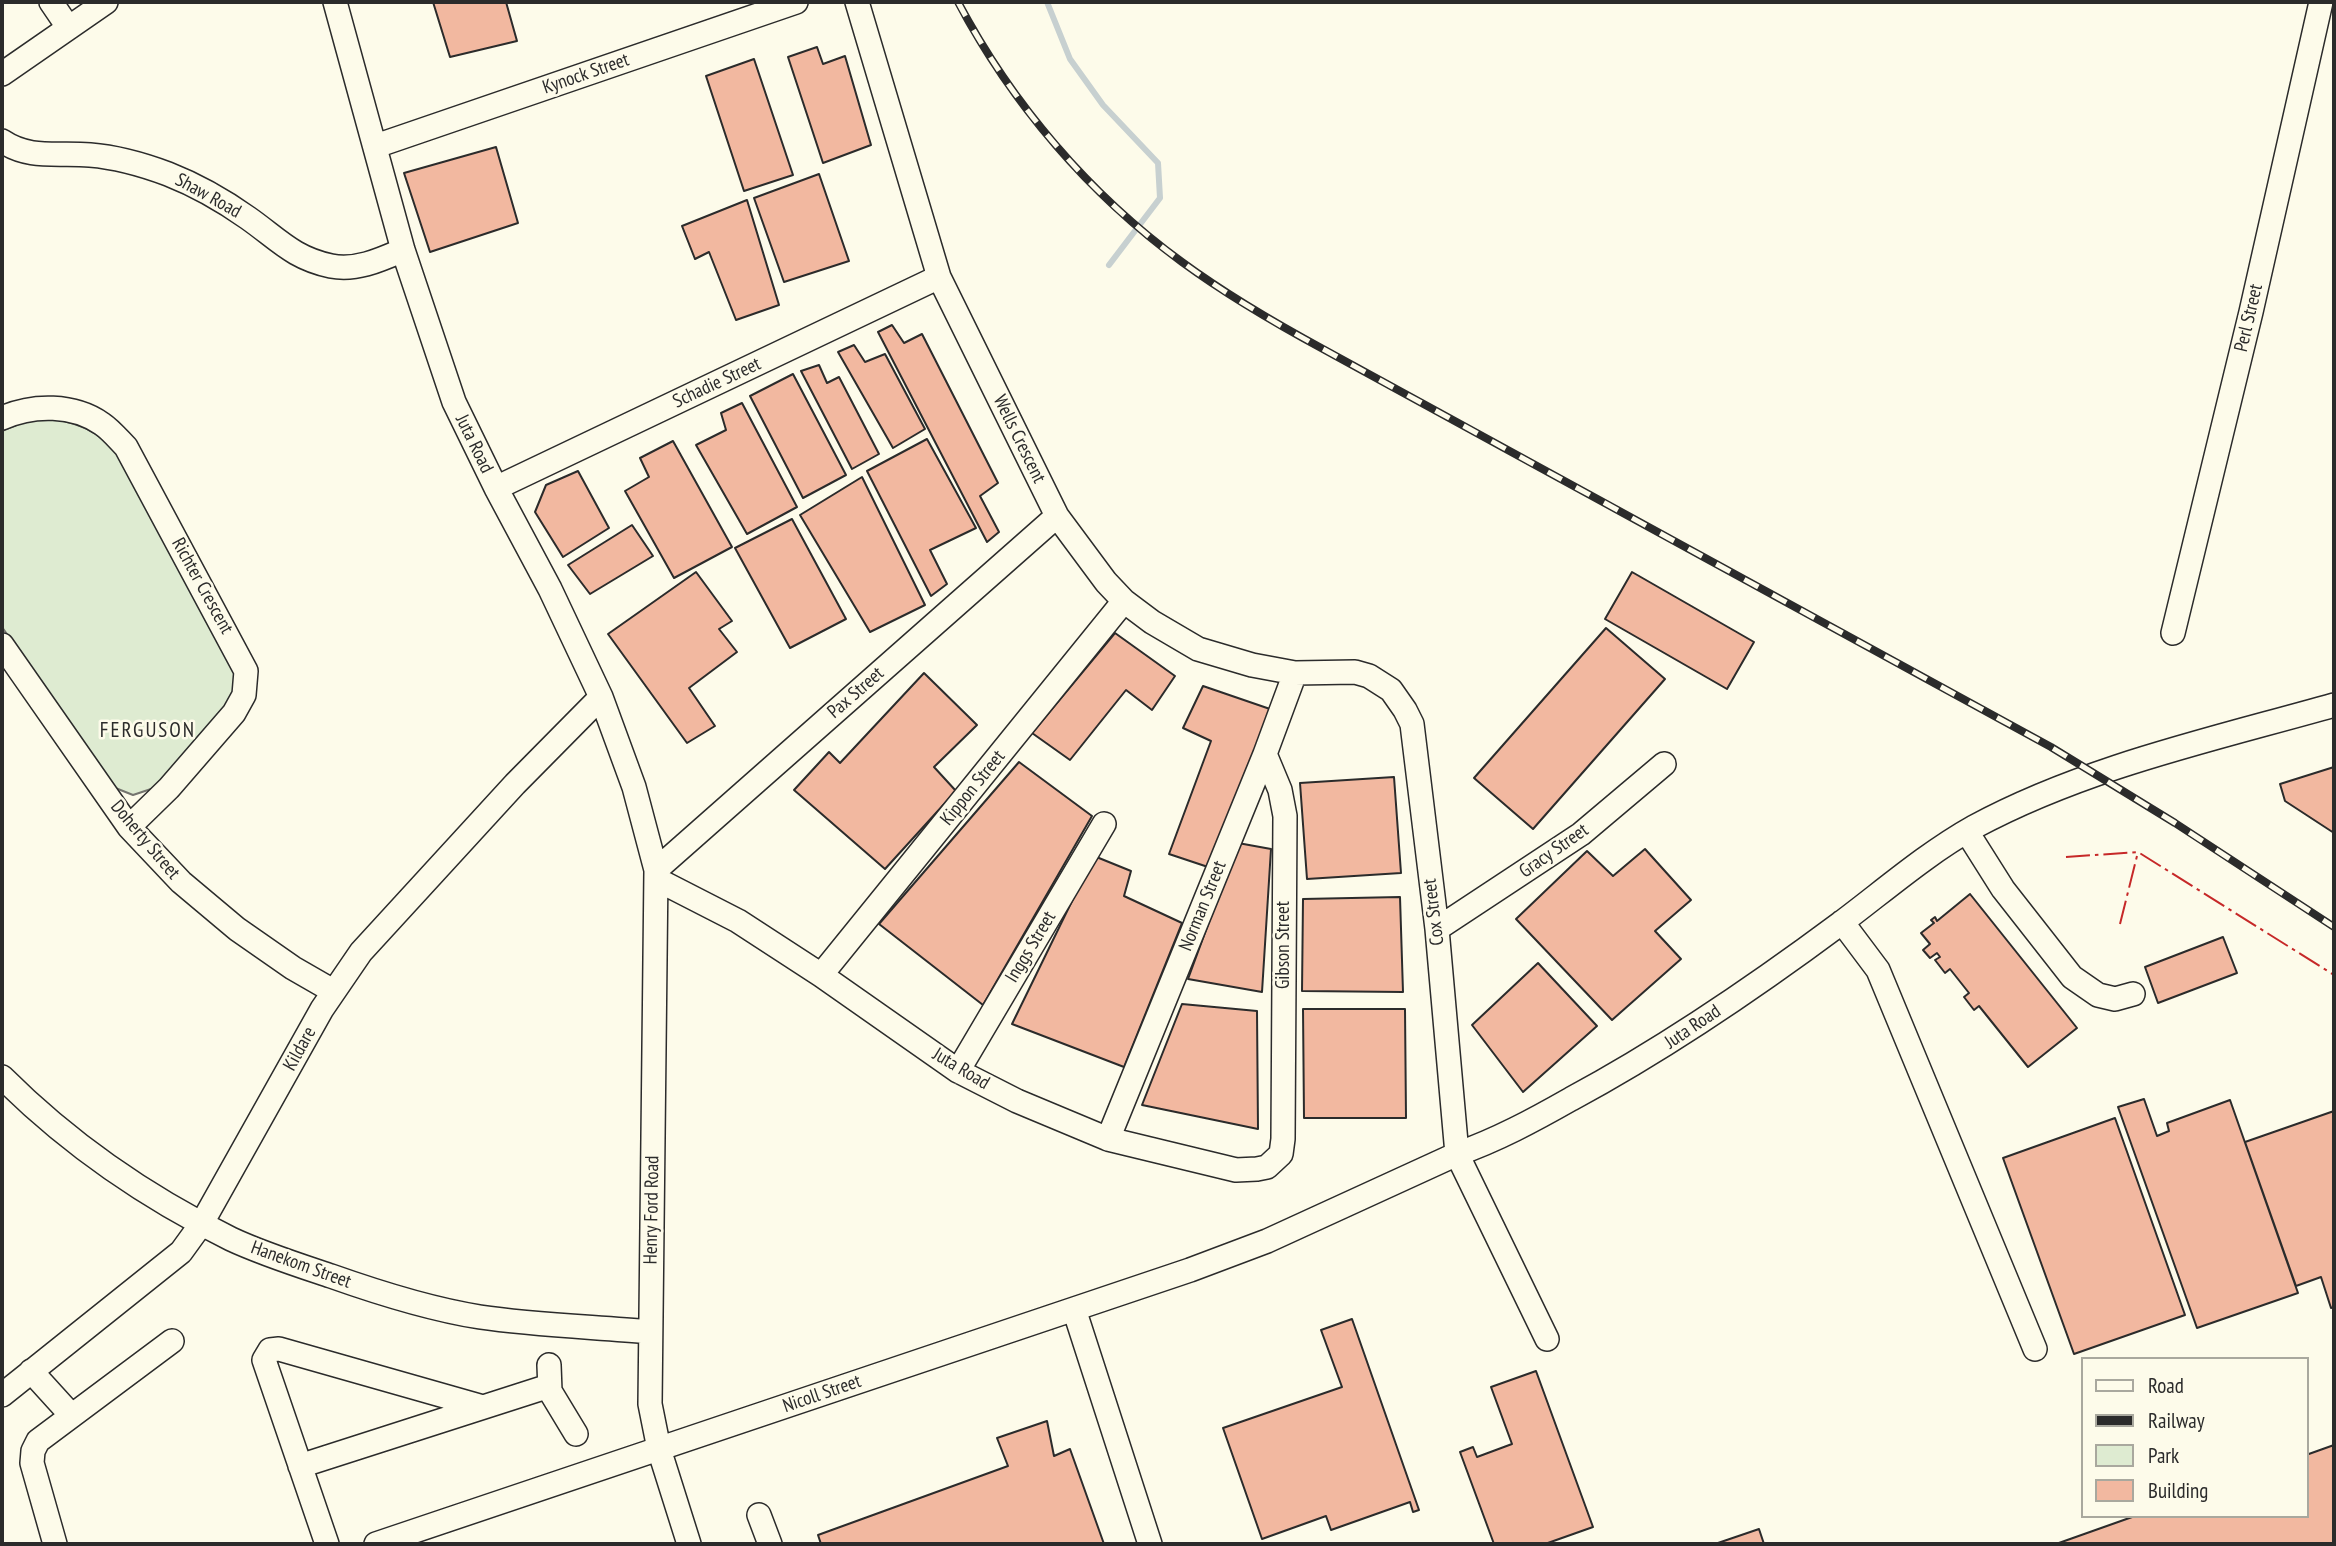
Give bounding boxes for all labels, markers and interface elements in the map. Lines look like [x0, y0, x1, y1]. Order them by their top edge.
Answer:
street label: Kynock Street [540, 49, 632, 99]
street label: Shaw Road [171, 169, 245, 223]
street label: Perl Street [2230, 282, 2268, 354]
street label: Schadie Street [669, 353, 765, 413]
street label: Wells Crescent [988, 391, 1050, 487]
street label: Juta Road [450, 411, 498, 477]
street label: Richter Crescent [166, 534, 238, 638]
street label: Pax Street [823, 662, 889, 724]
district label: FERGUSON [101, 718, 195, 744]
street label: Kippon Street [936, 746, 1010, 830]
street label: Doherty Street [106, 796, 184, 884]
street label: Gracy Street [1515, 819, 1593, 883]
street label: Norman Street [1175, 858, 1231, 954]
street label: Cox Street [1419, 877, 1449, 947]
street label: Gibson Street [1273, 901, 1295, 989]
street label: Inggs Street [1001, 907, 1061, 987]
street label: Juta Road [1661, 1000, 1725, 1054]
street label: Kildare [279, 1023, 321, 1075]
street label: Juta Road [929, 1043, 993, 1095]
street label: Henry Ford Road [640, 1155, 664, 1265]
street label: Hanekom Street [248, 1236, 354, 1294]
legend [2080, 1357, 2308, 1518]
street label: Nicoll Street [780, 1370, 864, 1418]
text: Road [2148, 1372, 2184, 1399]
text: Railway [2148, 1407, 2205, 1434]
text: Park [2148, 1442, 2179, 1469]
text: Building [2148, 1477, 2208, 1504]

